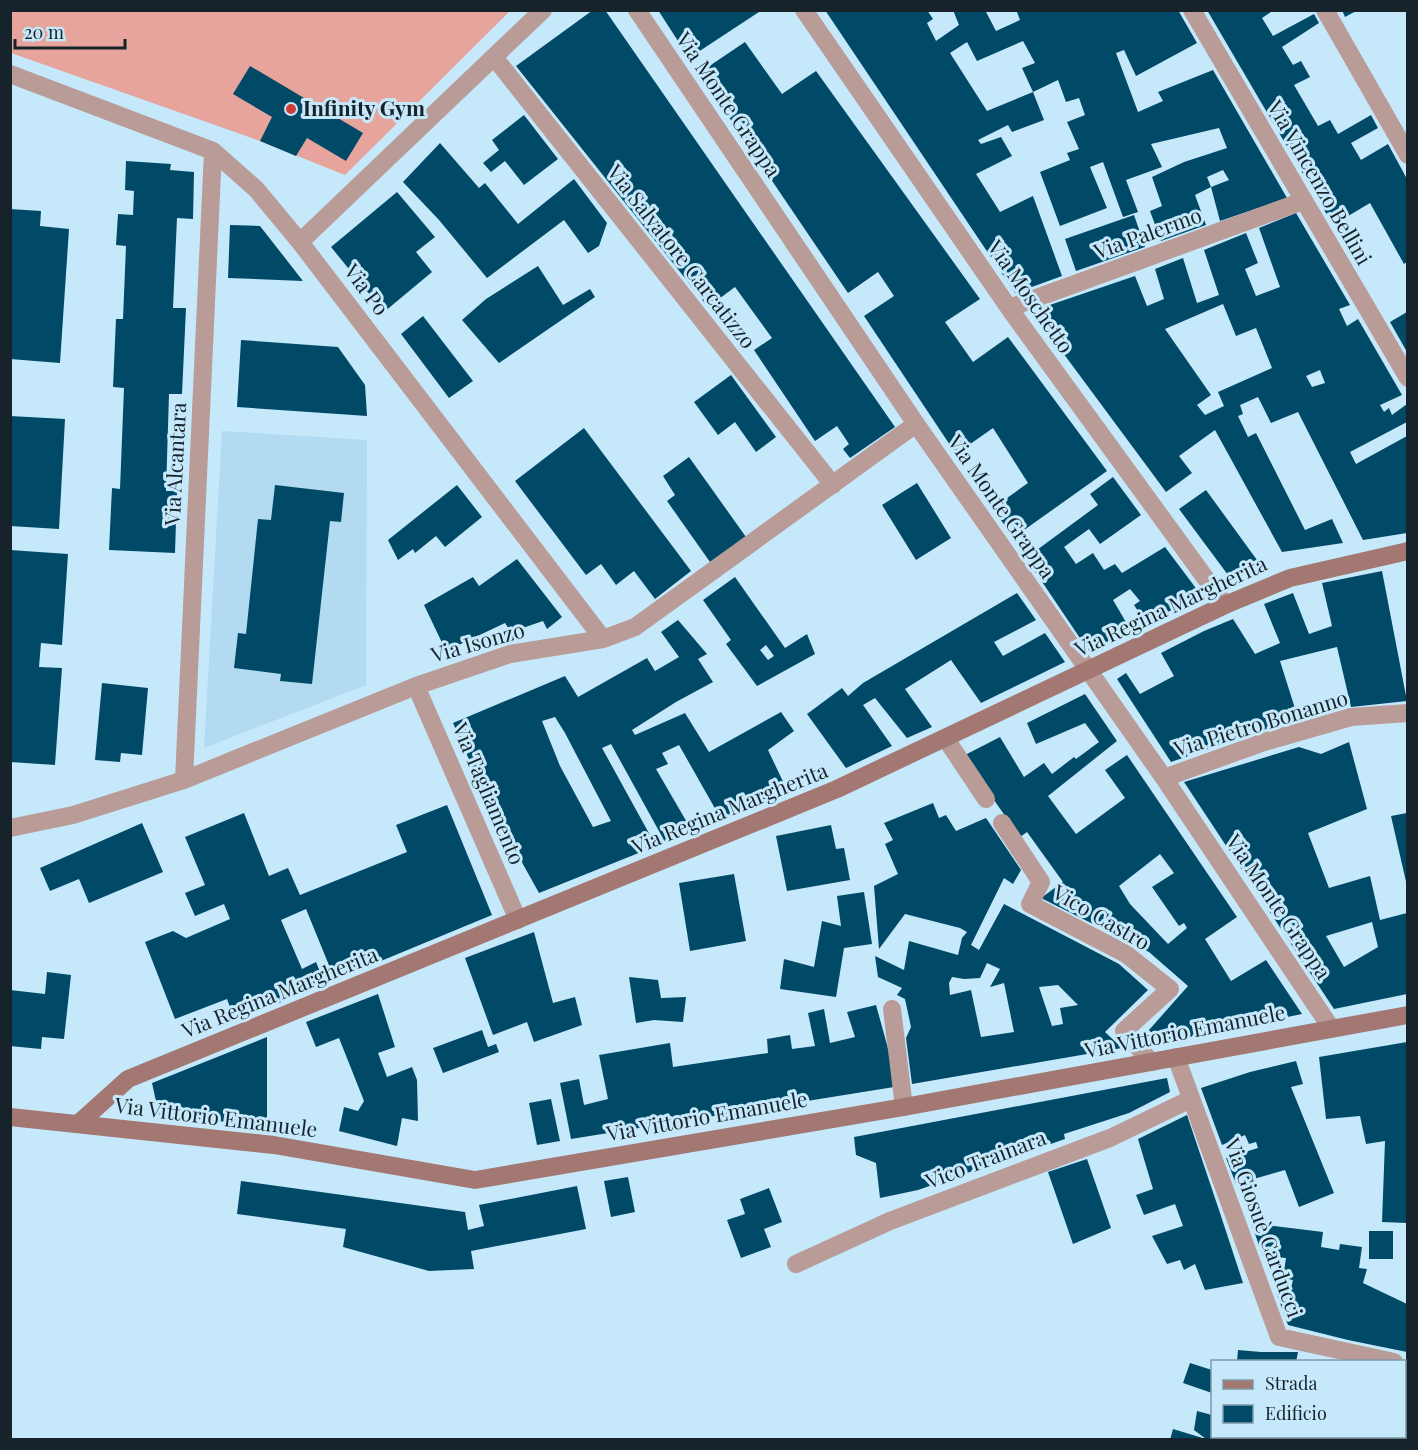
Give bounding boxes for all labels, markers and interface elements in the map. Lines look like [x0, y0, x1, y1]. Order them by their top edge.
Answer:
scale bar [15, 12, 124, 50]
text: 20 m [24, 20, 64, 44]
street label: Via Monte Grappa [670, 25, 789, 182]
place label: Infinity Gym [303, 93, 425, 121]
street label: Via Vincenzo Bellini [1262, 94, 1379, 269]
marker: Infinity Gym [284, 102, 298, 116]
street label: Via Salvatore Carcatizzo [601, 157, 763, 353]
street label: Via Palermo [1089, 200, 1205, 265]
street label: Via Moschetto [982, 233, 1081, 358]
street label: Via Po [338, 256, 396, 320]
street label: Via Alcantara [157, 401, 191, 527]
street label: Via Monte Grappa [942, 428, 1063, 584]
street label: Via Regina Margherita [1069, 548, 1271, 662]
street label: Via Isonzo [426, 614, 528, 668]
street label: Via Pietro Bonanno [1169, 682, 1351, 762]
street label: Via Tagliamento [447, 717, 532, 868]
street label: Via Regina Margherita [626, 755, 832, 860]
street label: Via Monte Grappa [1220, 827, 1339, 984]
street label: Vico Castro [1047, 877, 1156, 955]
street label: Via Regina Margherita [176, 939, 382, 1044]
street label: Via Vittorio Emanuele [1081, 997, 1287, 1063]
street label: Via Vittorio Emanuele [603, 1084, 809, 1147]
street label: Via Vittorio Emanuele [112, 1090, 319, 1142]
street label: Vico Trainara [920, 1122, 1050, 1194]
street label: Via Giosuè Carducci [1219, 1133, 1310, 1321]
legend [1211, 1360, 1406, 1438]
text: Strada [1265, 1371, 1318, 1395]
text: Edificio [1265, 1401, 1327, 1425]

